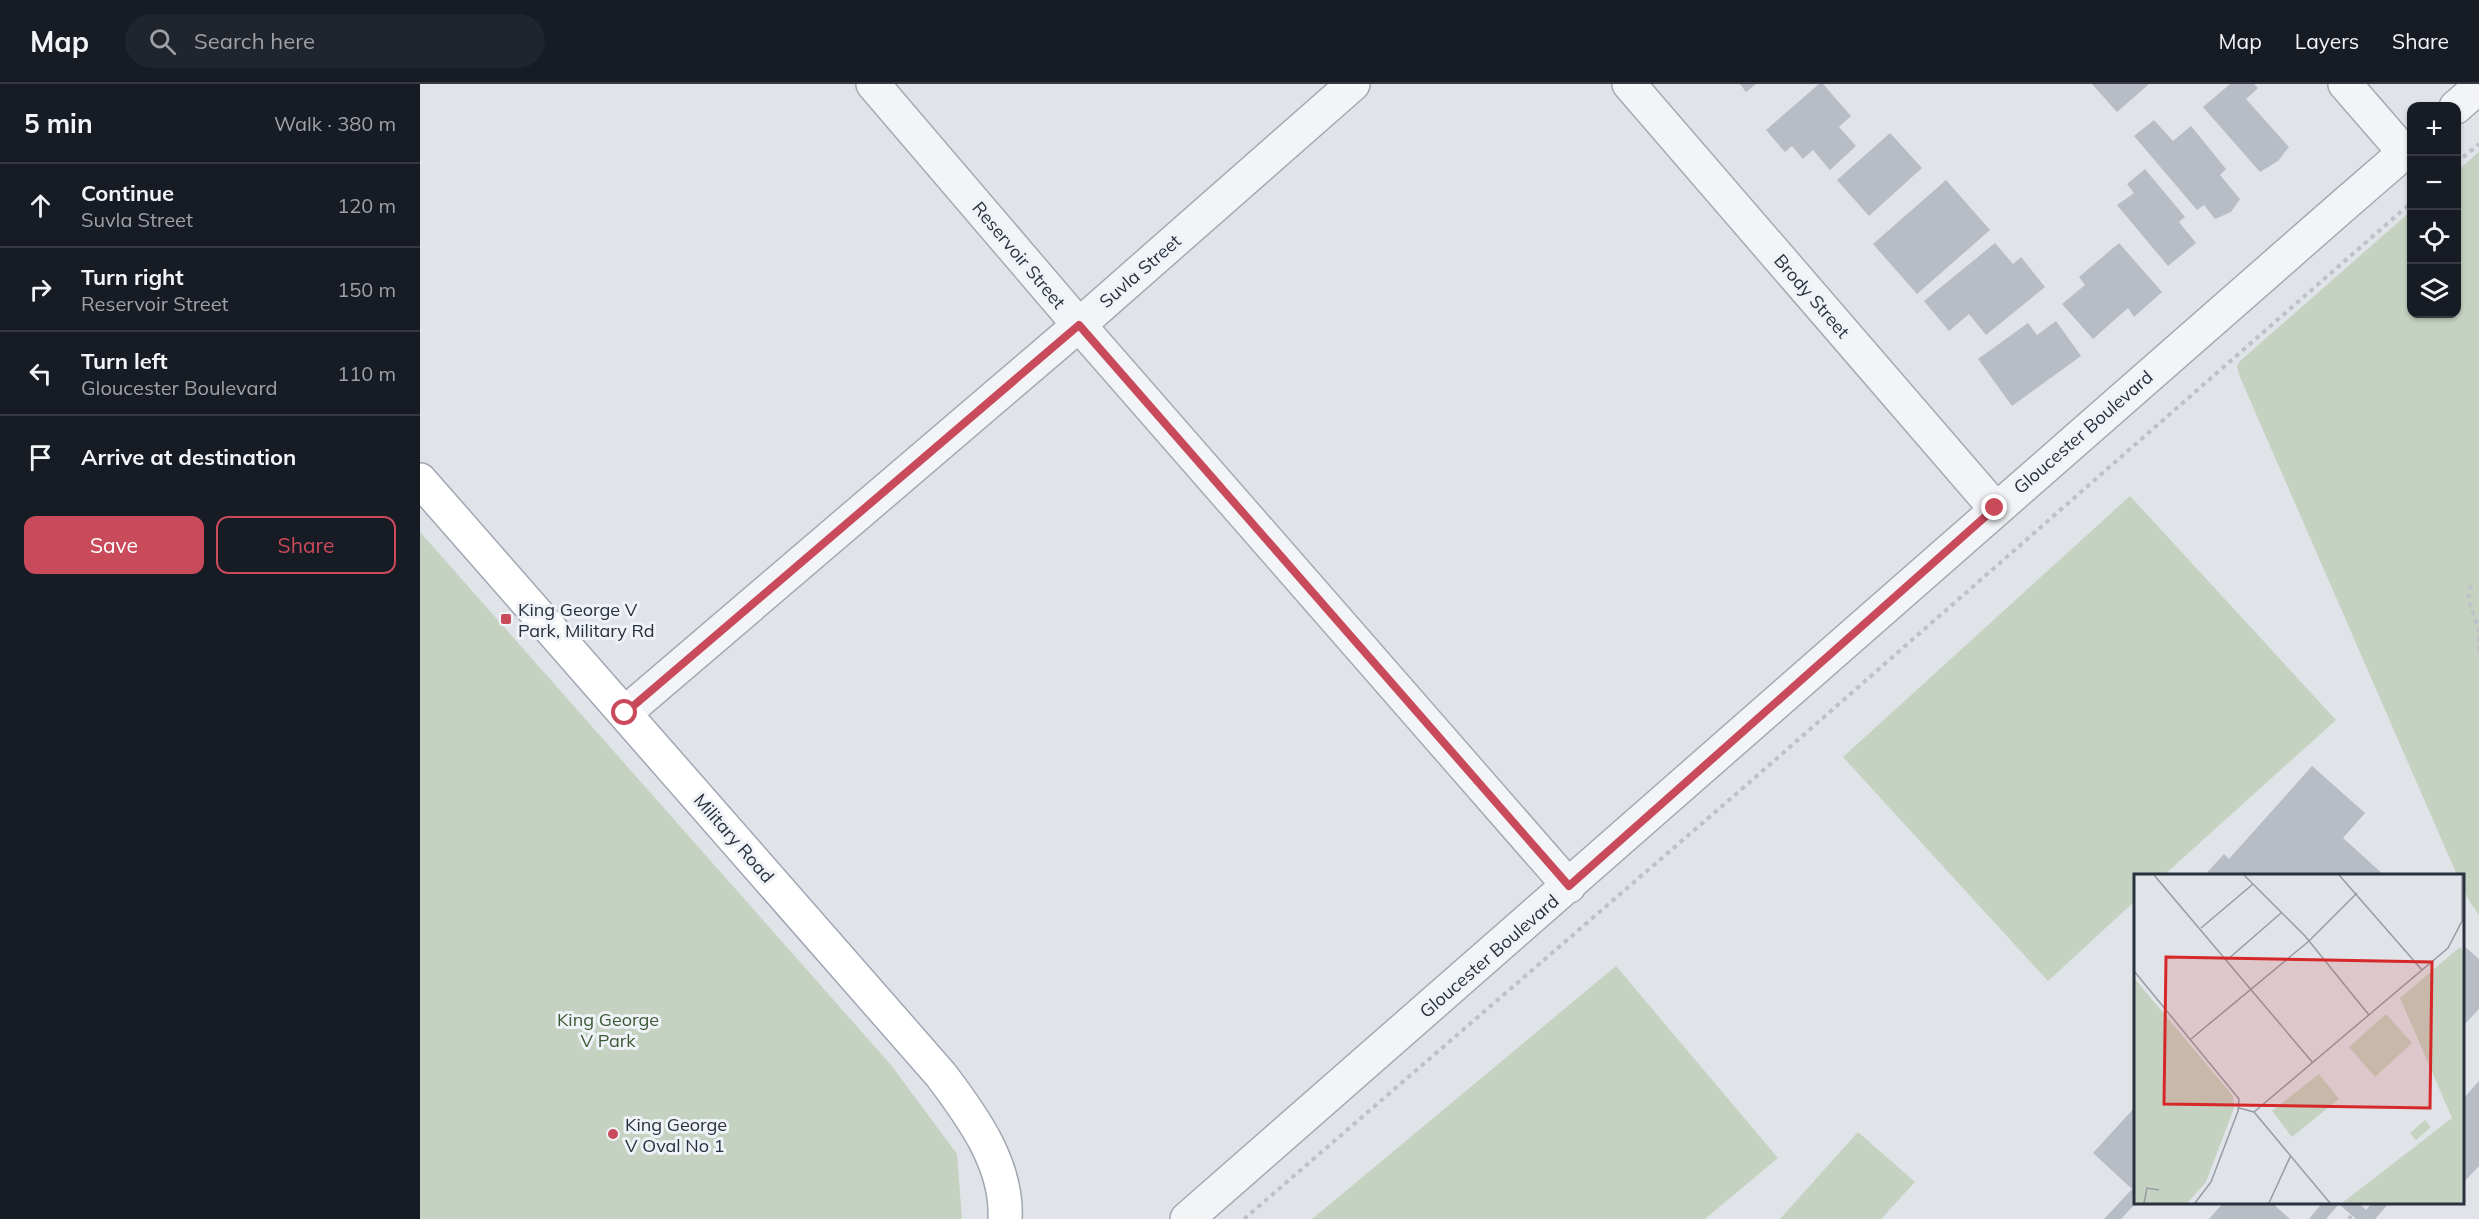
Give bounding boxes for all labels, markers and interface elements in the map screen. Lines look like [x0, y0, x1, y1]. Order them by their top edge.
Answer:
search box [125, 14, 545, 68]
text: Map [30, 24, 89, 59]
icon: search [146, 25, 179, 58]
text: Search here [194, 27, 315, 55]
text: Map [2219, 28, 2262, 54]
text: Layers [2295, 28, 2359, 54]
text: Share [2392, 28, 2449, 54]
map controls [2407, 102, 2461, 318]
button: + [2407, 102, 2461, 156]
text: 5 min [24, 107, 93, 140]
text: Walk · 380 m [274, 111, 396, 136]
button: − [2407, 156, 2461, 210]
text: Continue [81, 179, 174, 207]
icon: ahead [24, 189, 57, 222]
text: 120 m [337, 193, 396, 218]
street label: Reservoir Street [967, 197, 1071, 313]
text: Suvla Street [81, 207, 193, 232]
button: locate [2407, 210, 2461, 264]
street label: Suvla Street [1094, 229, 1186, 313]
street label: Brody Street [1769, 249, 1855, 343]
text: Turn right [81, 263, 184, 291]
button: layers [2407, 264, 2461, 318]
icon: right [24, 273, 57, 306]
text: 150 m [337, 277, 396, 302]
text: Reservoir Street [81, 291, 229, 316]
text: Turn left [81, 347, 168, 375]
icon: left [24, 357, 57, 390]
text: 110 m [337, 361, 396, 386]
street label: Gloucester Boulevard [2009, 365, 2157, 499]
text: Gloucester Boulevard [81, 375, 278, 400]
icon: arrive [24, 441, 57, 474]
text: Arrive at destination [81, 443, 296, 471]
route end [1981, 494, 2007, 520]
button: Save [24, 516, 204, 574]
button: Share [216, 516, 396, 574]
place label: King George V Park, Military Rd [518, 598, 655, 642]
marker: King George V Park, Military Rd [499, 612, 513, 626]
route start [611, 699, 637, 725]
street label: Military Road [689, 789, 779, 887]
inset map [2134, 874, 2464, 1204]
street label: Gloucester Boulevard [1415, 889, 1563, 1023]
park label: King George V Park [557, 1008, 659, 1052]
place label: King George V Oval No 1 [625, 1113, 727, 1157]
marker: King George V Oval No 1 [606, 1127, 620, 1141]

